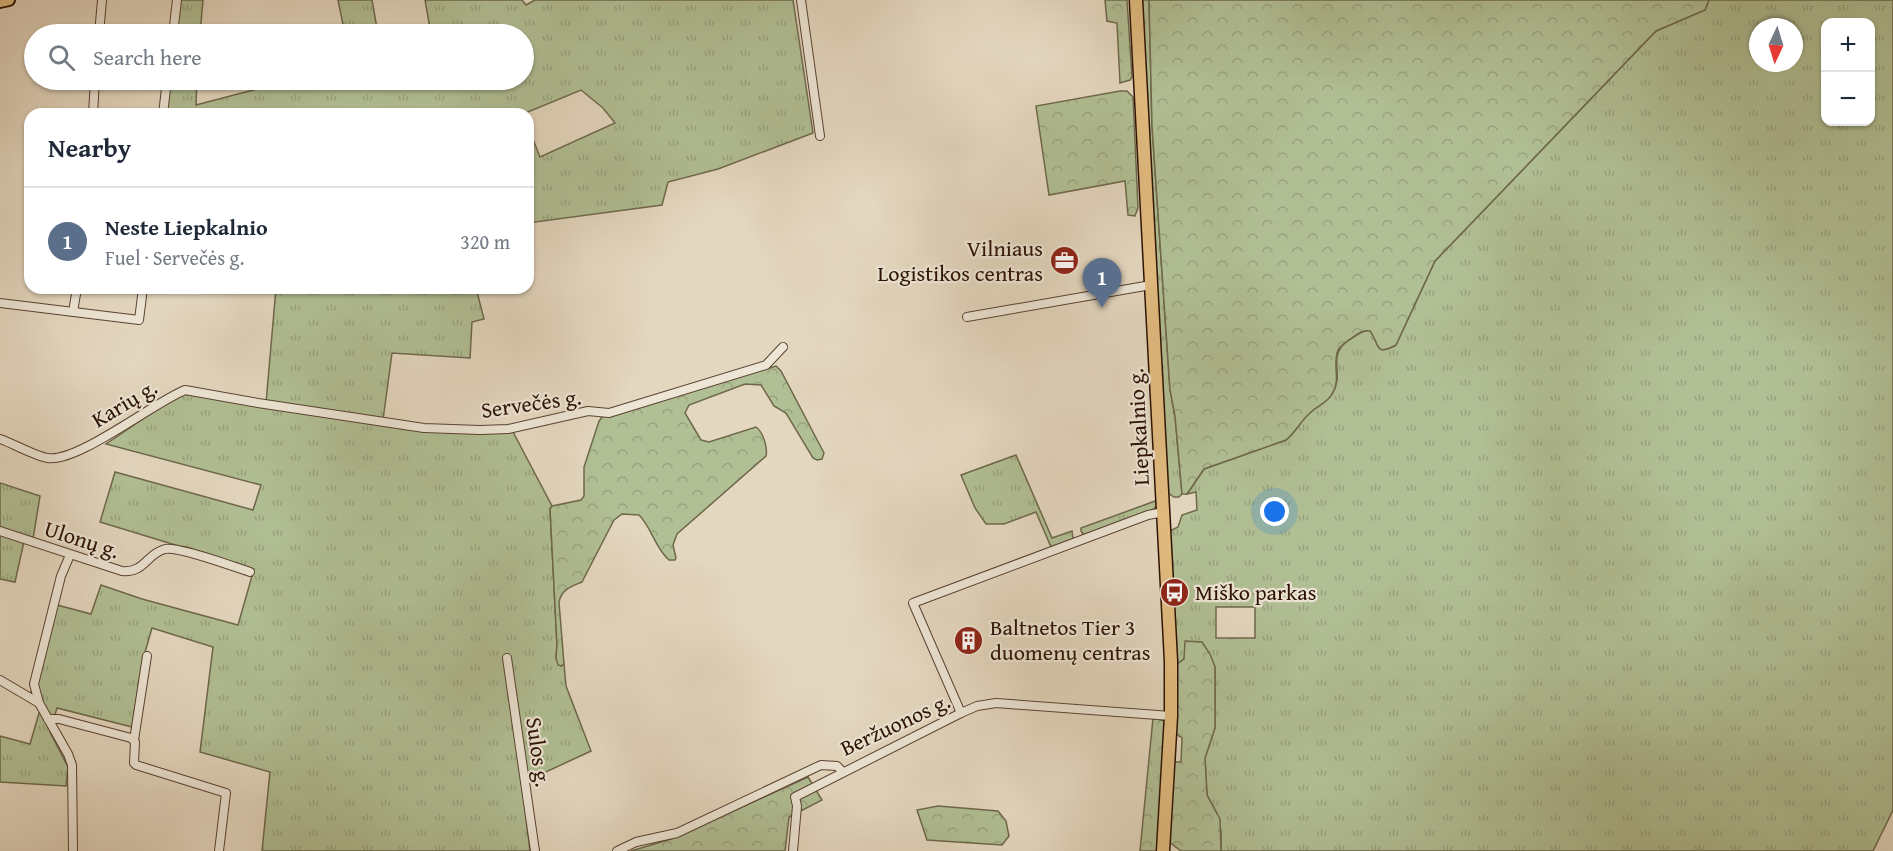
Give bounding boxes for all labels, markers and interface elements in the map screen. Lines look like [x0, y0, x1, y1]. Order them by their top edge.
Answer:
north arrow [1749, 18, 1803, 72]
map controls [1821, 18, 1875, 126]
button: + [1821, 18, 1875, 72]
search box [24, 24, 534, 90]
icon: search [45, 41, 78, 74]
text: Search here [93, 41, 202, 73]
button: − [1821, 72, 1875, 126]
text: Nearby [48, 128, 131, 167]
text: Neste Liepkalnio [105, 211, 268, 243]
text: 1 [62, 227, 73, 256]
text: 320 m [460, 227, 510, 256]
place label: Vilniaus Logistikos centras [878, 232, 1043, 289]
text: Fuel · Servečės g. [105, 243, 244, 272]
office icon: Vilniaus Logistikos centras [1048, 245, 1080, 277]
pin: 1 [1082, 258, 1122, 308]
street label: Liepkalnio g. [1119, 367, 1157, 487]
street label: Karių g. [85, 371, 163, 435]
street label: Servečės g. [479, 380, 583, 426]
your location [1260, 497, 1289, 526]
street label: Ulonų g. [40, 512, 124, 566]
bus stop icon: Miško parkas [1158, 576, 1190, 608]
place label: Miško parkas [1195, 576, 1316, 608]
place label: Baltnetos Tier 3 duomenų centras [990, 611, 1150, 668]
building icon: Baltnetos Tier 3 duomenų centras [953, 624, 985, 656]
street label: Beržuonos g. [835, 685, 955, 763]
street label: Sulos g. [518, 715, 560, 789]

